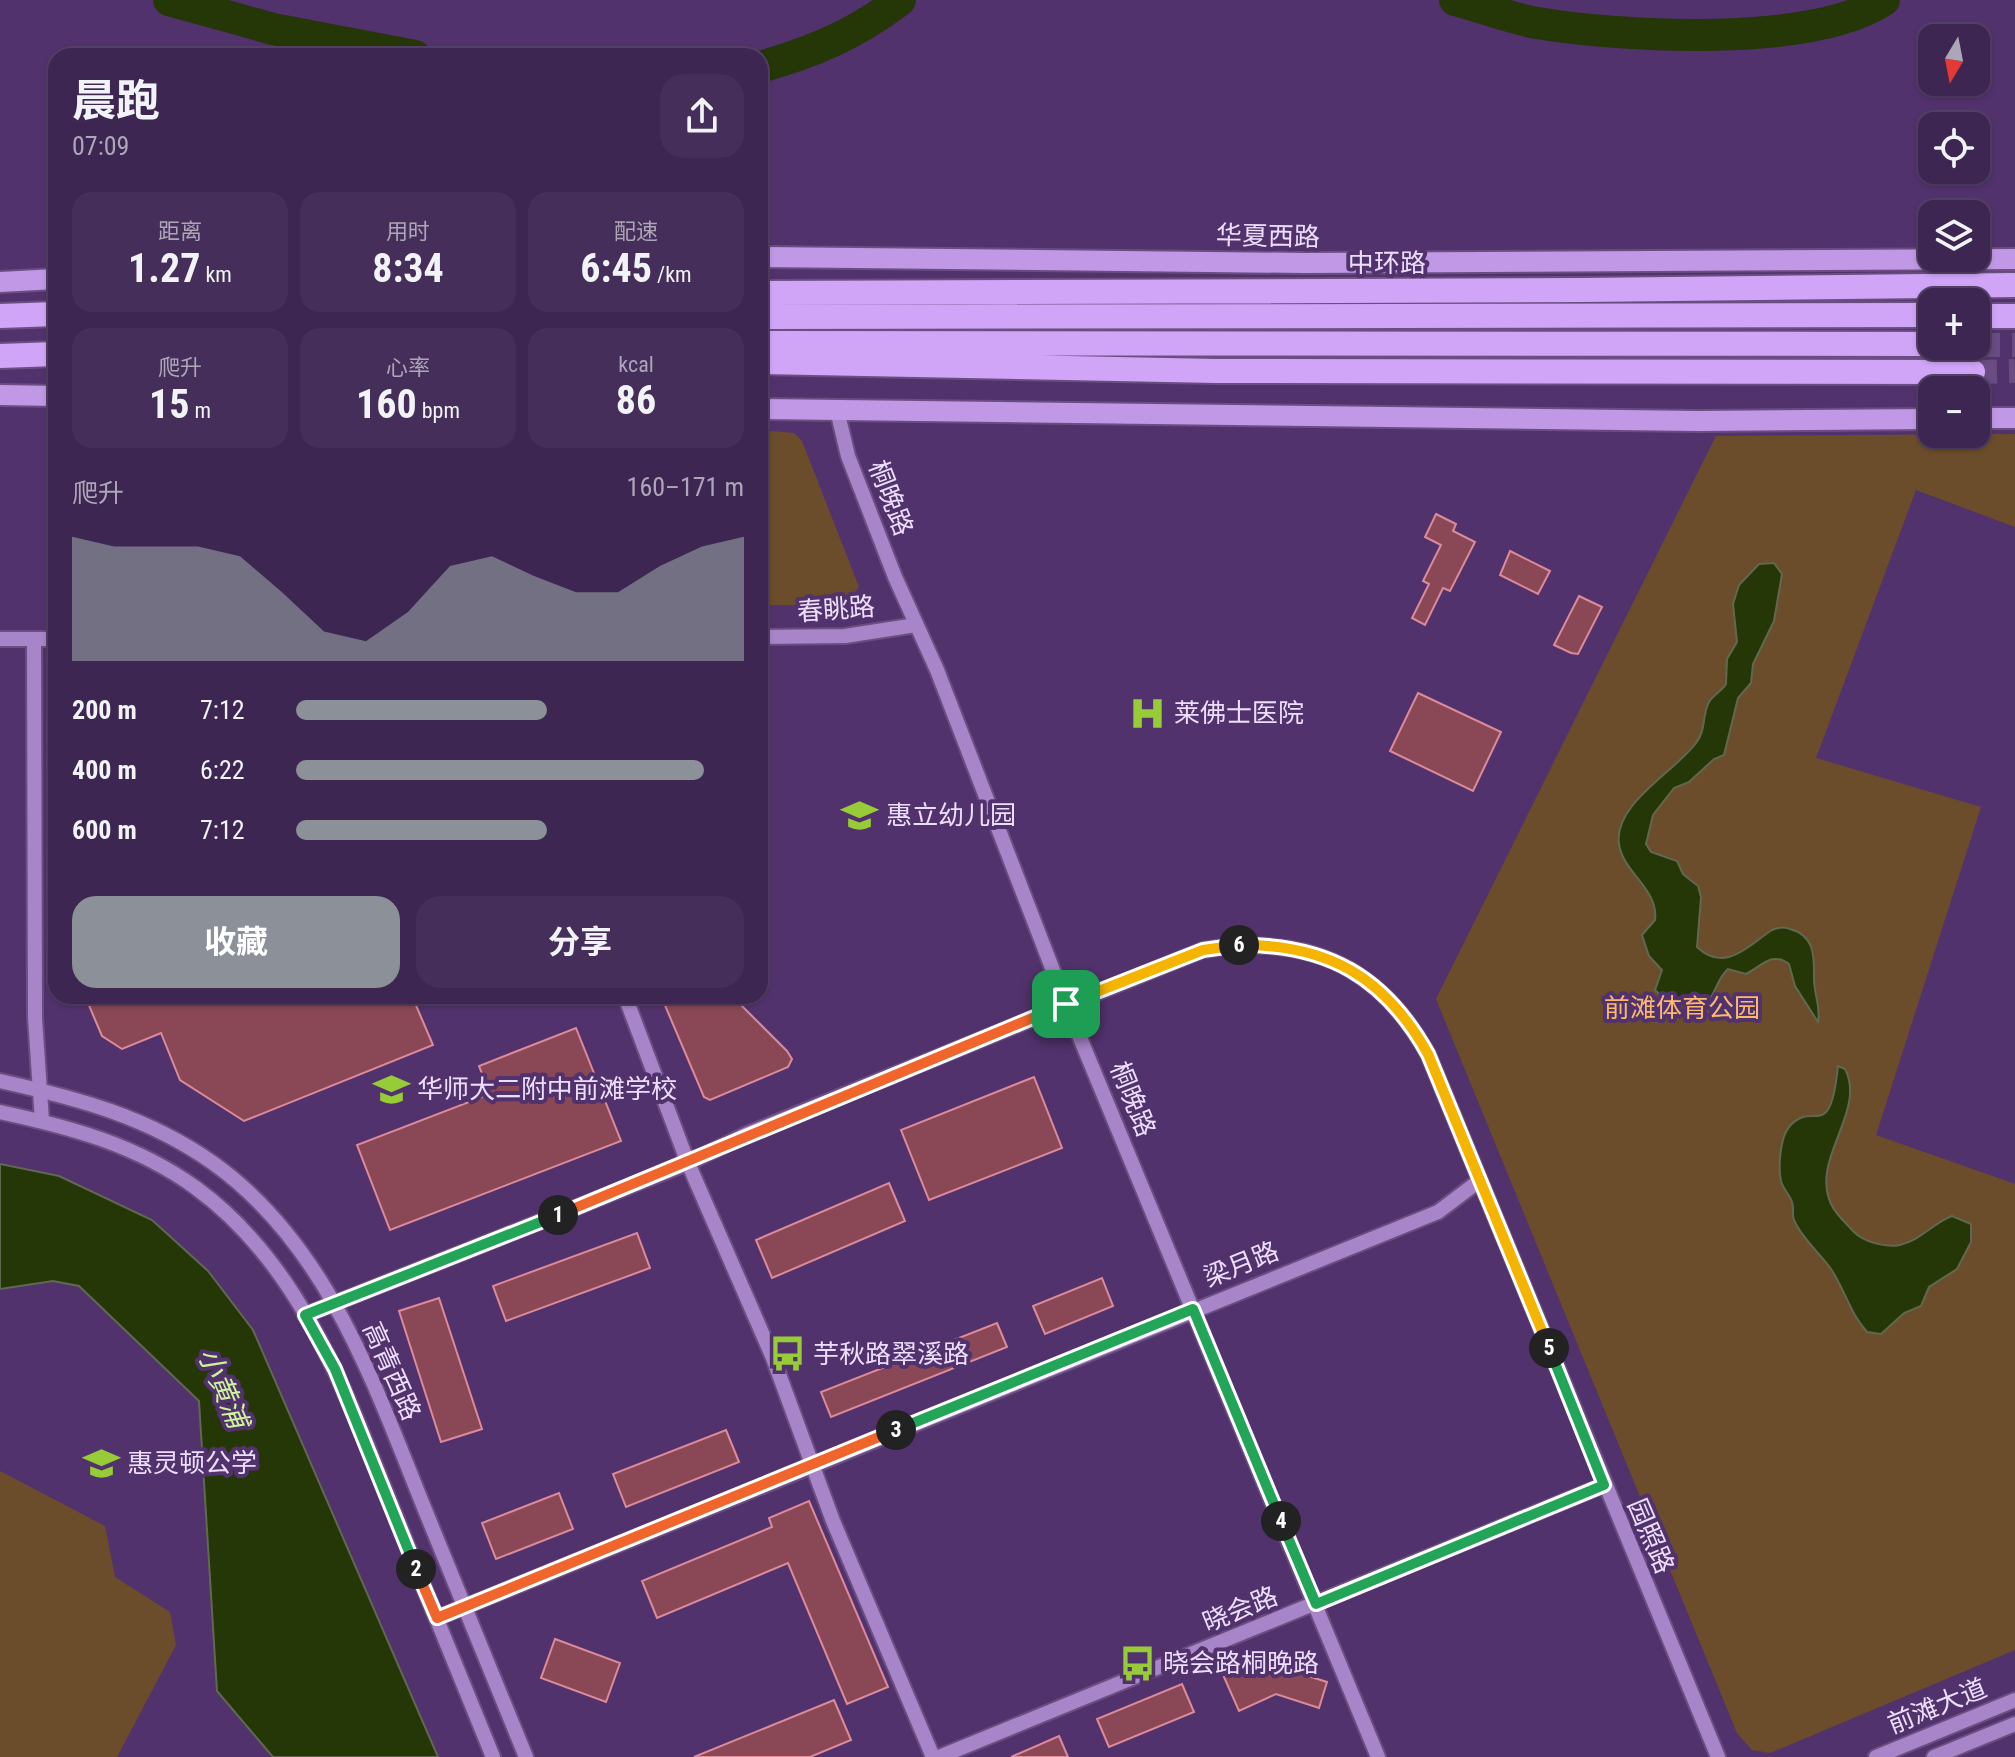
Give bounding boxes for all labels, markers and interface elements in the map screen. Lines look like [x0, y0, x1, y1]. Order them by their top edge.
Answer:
north arrow [1918, 24, 1990, 96]
map controls [1918, 24, 1990, 448]
button: share [660, 74, 744, 158]
text: 晨跑 [72, 75, 160, 127]
button: locate [1918, 112, 1990, 184]
text: 07:09 [72, 131, 129, 161]
button: layers [1918, 200, 1990, 272]
text: 距离 [158, 219, 202, 244]
text: 用时 [386, 219, 430, 244]
text: 配速 [614, 219, 658, 244]
street label: 华夏西路 [1216, 220, 1320, 252]
text: 1.27 [128, 245, 200, 292]
text: 8:34 [372, 245, 444, 292]
text: 6:45 [580, 245, 652, 292]
street label: 中环路 [1348, 248, 1426, 278]
text: km [200, 262, 232, 287]
text: /km [652, 262, 692, 287]
button: + [1918, 288, 1990, 360]
text: kcal [618, 352, 654, 377]
text: 爬升 [158, 355, 202, 380]
text: 心率 [386, 355, 430, 380]
button: − [1918, 376, 1990, 448]
text: 86 [616, 377, 656, 424]
text: 15 [149, 381, 189, 428]
text: 160 [356, 381, 417, 428]
text: m [189, 398, 211, 423]
text: bpm [417, 398, 460, 423]
street label: 桐晚路 [863, 456, 919, 540]
text: 160–171 m [627, 472, 744, 502]
text: 爬升 [72, 478, 124, 508]
street label: 春眺路 [796, 591, 876, 627]
hospital icon: 莱佛士医院 [1129, 694, 1167, 732]
text: 200 m [72, 695, 137, 725]
text: 7:12 [200, 695, 245, 725]
place label: 莱佛士医院 [1174, 698, 1304, 728]
text: 400 m [72, 755, 137, 785]
text: 6:22 [200, 755, 245, 785]
school or university icon: 惠立幼儿园 [841, 796, 879, 834]
place label: 惠立幼儿园 [886, 800, 1016, 830]
text: 600 m [72, 815, 137, 845]
text: 7:12 [200, 815, 245, 845]
button: 收藏 [72, 896, 400, 988]
button: 分享 [416, 896, 744, 988]
pin: 6 [1219, 925, 1259, 965]
text: 6 [1233, 932, 1245, 957]
pin [1032, 970, 1100, 1038]
icon: arrive [1044, 982, 1088, 1026]
park label: 前滩体育公园 [1604, 993, 1760, 1023]
street label: 桐晚路 [1104, 1057, 1162, 1141]
school or university icon: 华师大二附中前滩学校 [372, 1070, 410, 1108]
place label: 华师大二附中前滩学校 [417, 1074, 677, 1104]
pin: 1 [538, 1195, 578, 1235]
text: 1 [552, 1202, 564, 1227]
street label: 梁月路 [1199, 1235, 1283, 1293]
street label: 高青西路 [357, 1317, 427, 1425]
pin: 5 [1529, 1328, 1569, 1368]
bus stop icon: 芋秋路翠溪路 [768, 1335, 806, 1373]
text: 5 [1543, 1335, 1555, 1360]
place label: 芋秋路翠溪路 [813, 1339, 969, 1369]
water label: 小黄浦 [191, 1343, 256, 1437]
pin: 3 [876, 1410, 916, 1450]
text: 3 [890, 1417, 902, 1442]
school or university icon: 惠灵顿公学 [82, 1444, 120, 1482]
place label: 惠灵顿公学 [127, 1448, 257, 1478]
street label: 园照路 [1622, 1494, 1680, 1578]
pin: 4 [1261, 1501, 1301, 1541]
text: 4 [1275, 1508, 1287, 1533]
pin: 2 [396, 1549, 436, 1589]
text: 2 [410, 1556, 422, 1581]
street label: 晓会路 [1198, 1580, 1282, 1638]
bus stop icon: 晓会路桐晚路 [1118, 1644, 1156, 1682]
place label: 晓会路桐晚路 [1163, 1648, 1319, 1678]
street label: 前滩大道 [1883, 1673, 1991, 1739]

